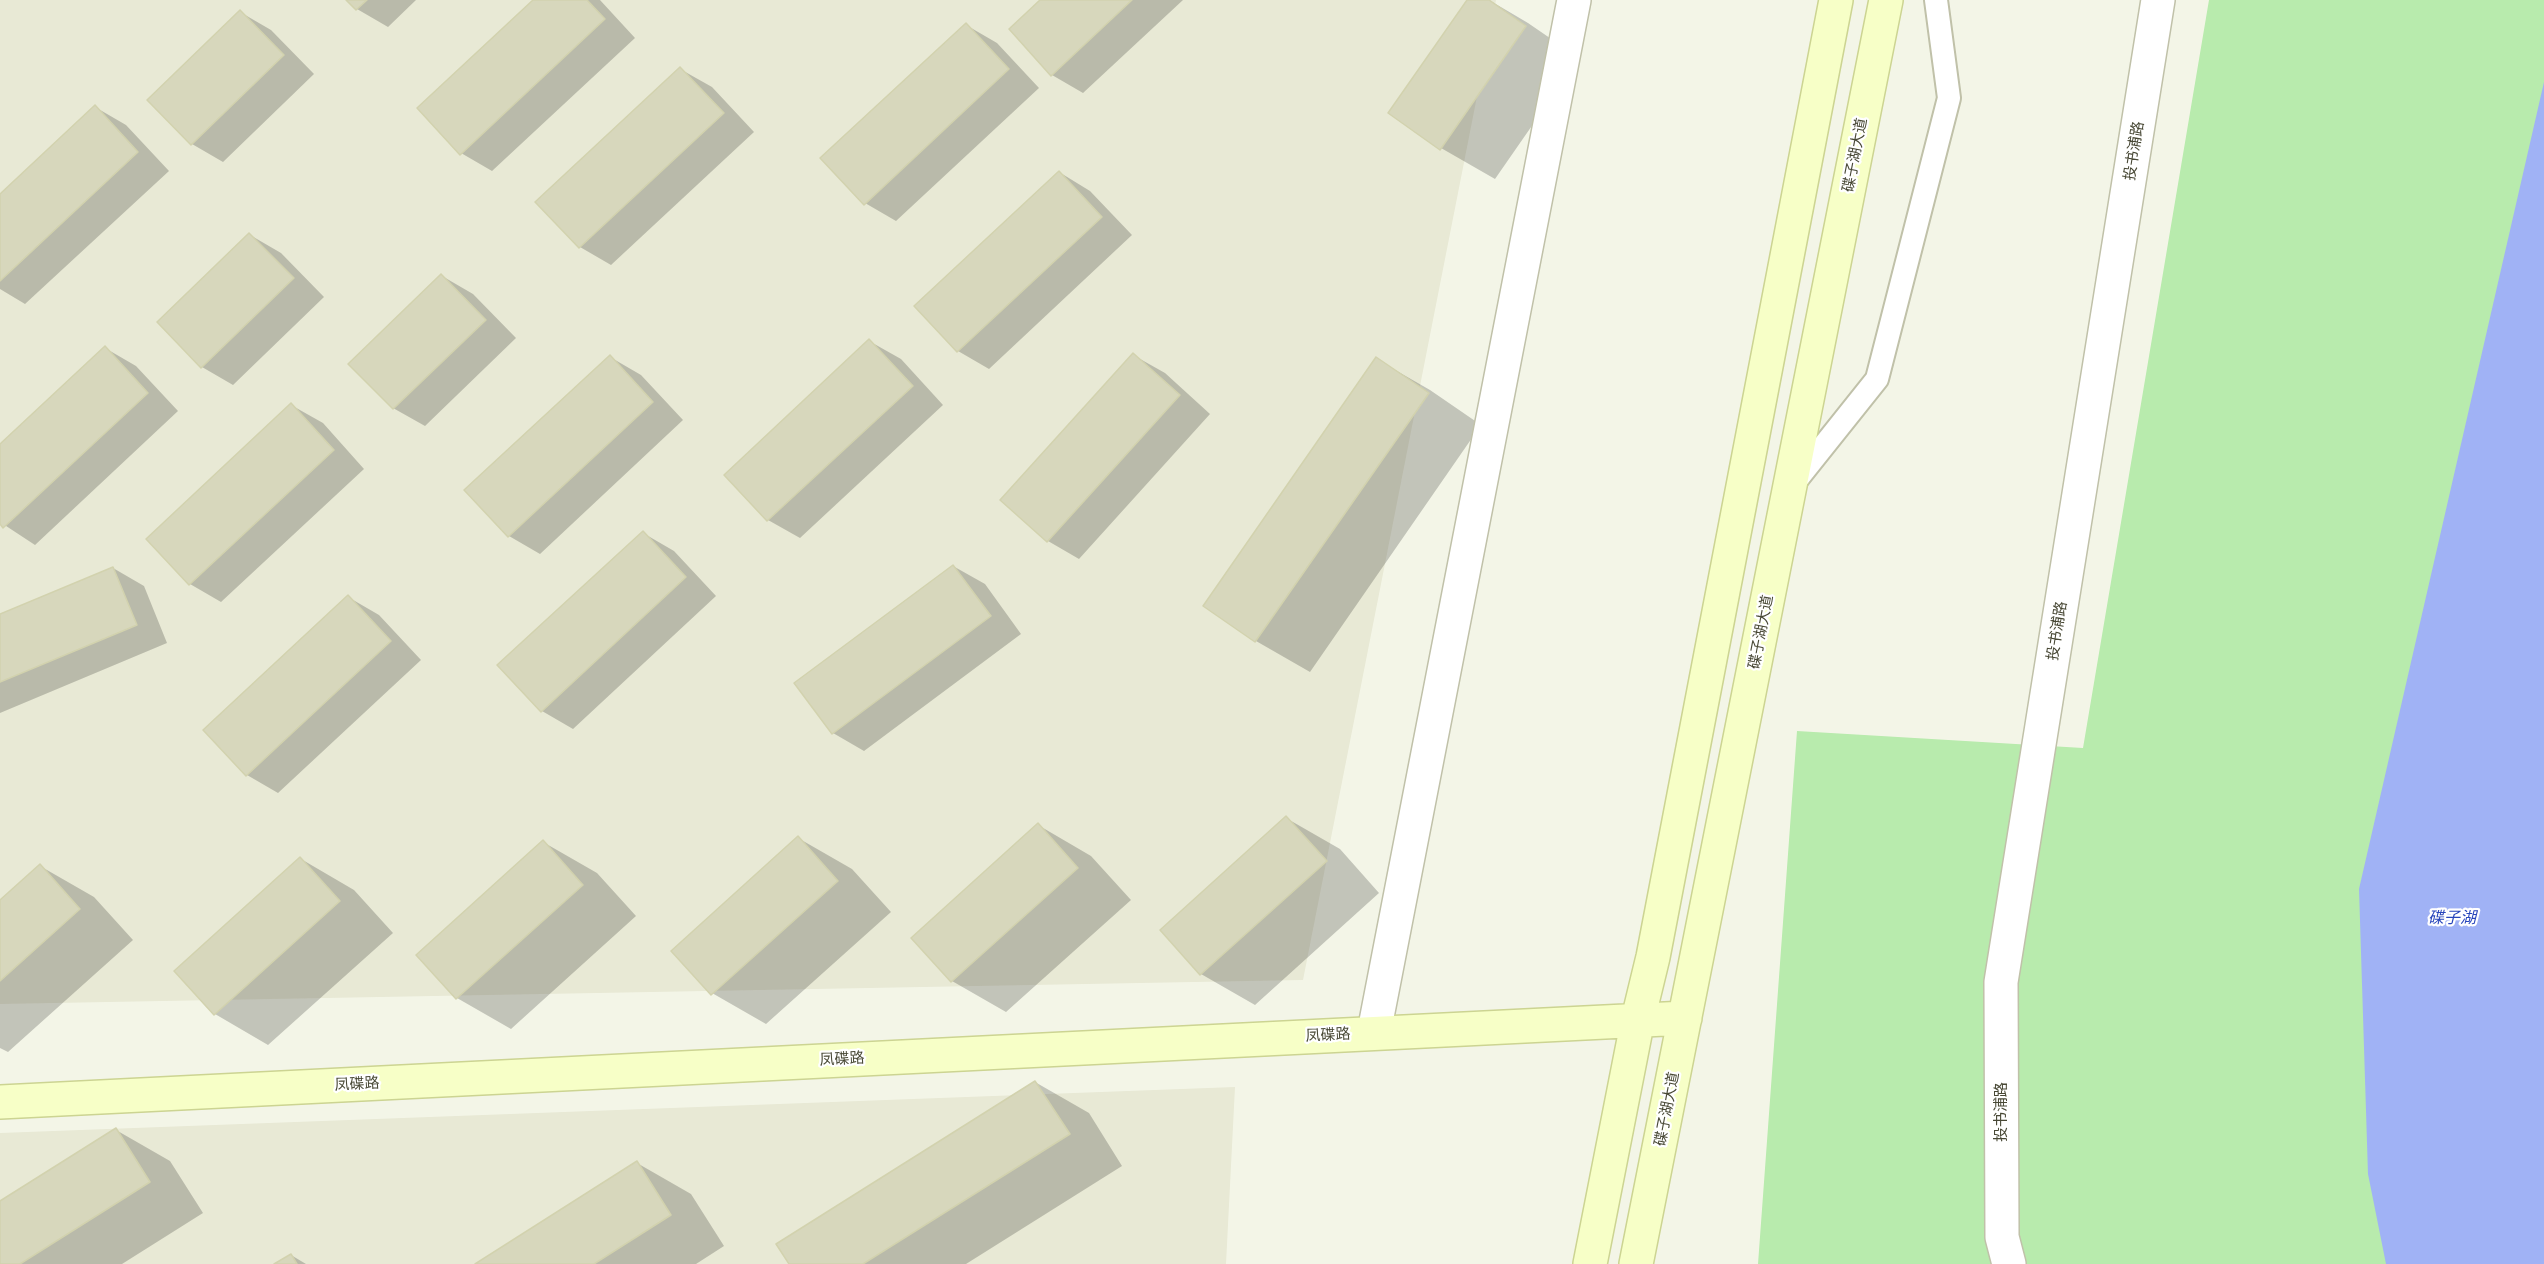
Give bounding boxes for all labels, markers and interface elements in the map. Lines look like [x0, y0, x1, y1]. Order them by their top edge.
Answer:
street label: 碟子湖大道 [1839, 116, 1871, 194]
street label: 投书浦路 [2120, 120, 2148, 182]
street label: 碟子湖大道 [1745, 593, 1777, 671]
street label: 投书浦路 [2043, 600, 2071, 662]
water label: 碟子湖 [2428, 908, 2476, 928]
street label: 凤碟路 [1305, 1025, 1351, 1045]
street label: 凤碟路 [819, 1049, 865, 1069]
street label: 碟子湖大道 [1651, 1070, 1683, 1148]
street label: 凤碟路 [334, 1074, 380, 1094]
street label: 投书浦路 [1992, 1082, 2010, 1142]

